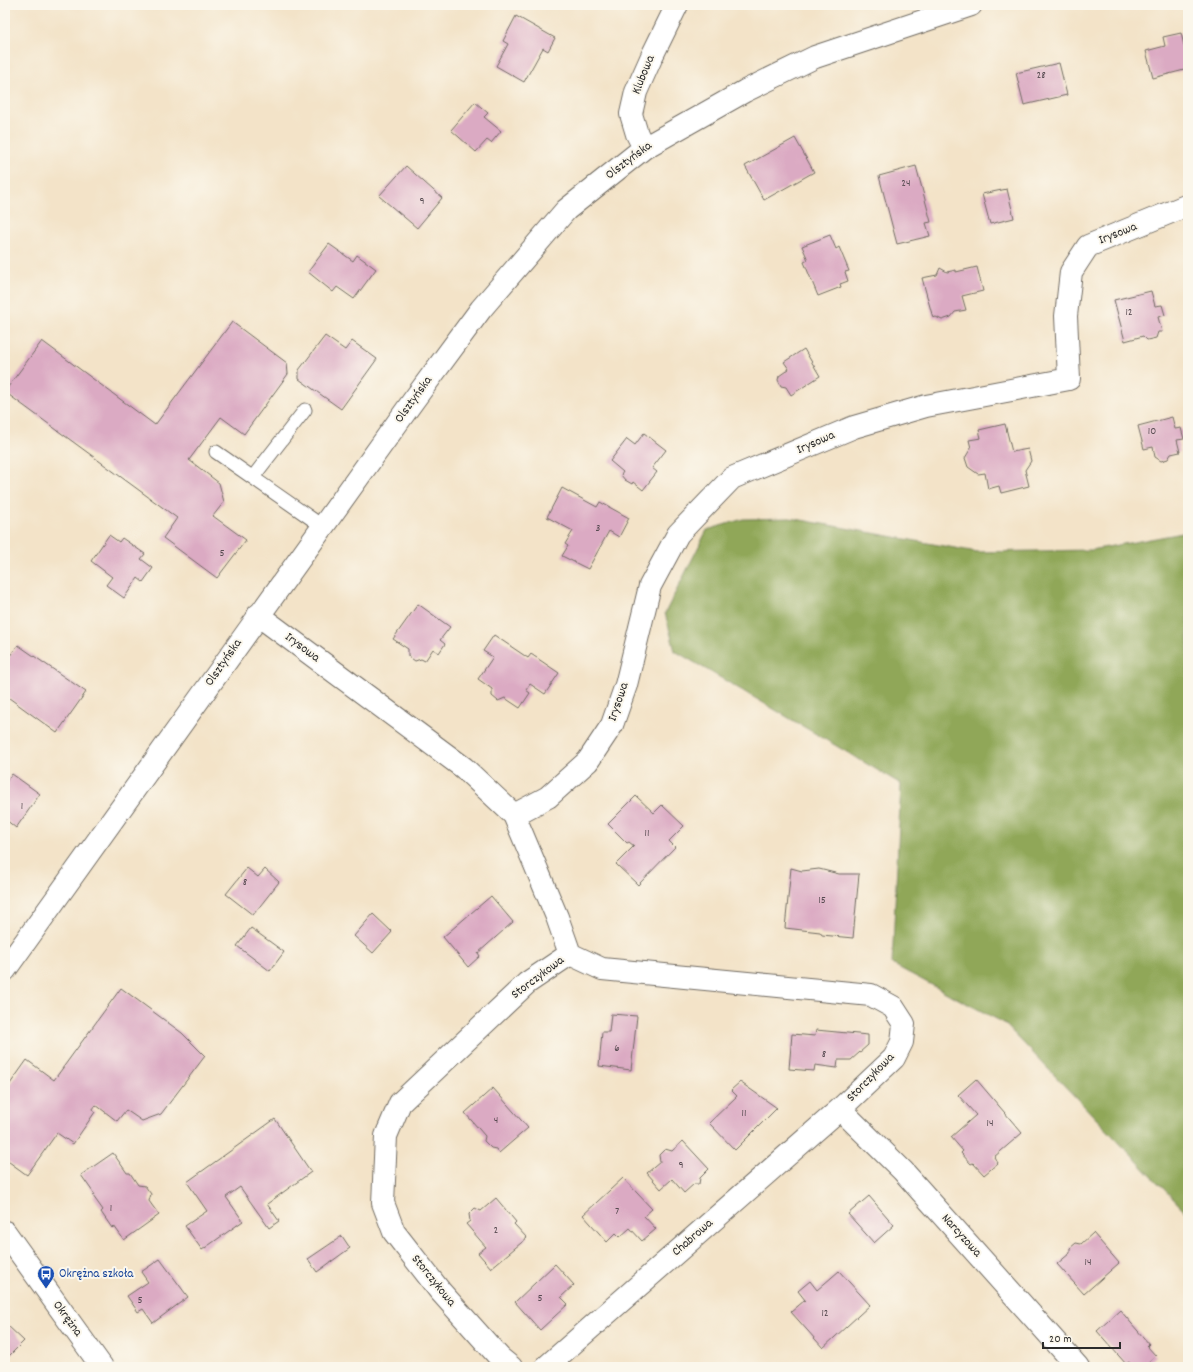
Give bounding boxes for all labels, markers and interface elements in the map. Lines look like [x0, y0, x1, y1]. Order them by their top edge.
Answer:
street label: Klubowa [628, 52, 661, 97]
house number: 28 [1036, 68, 1046, 84]
street label: Olsztyńska [602, 137, 657, 185]
house number: 24 [901, 176, 911, 192]
house number: 9 [419, 194, 425, 210]
street label: Irysowa [1096, 217, 1141, 250]
house number: 12 [1125, 305, 1133, 321]
street label: Olsztyńska [390, 372, 438, 427]
house number: 10 [1148, 424, 1156, 440]
street label: Irysowa [794, 426, 839, 460]
house number: 3 [596, 521, 601, 537]
house number: 5 [219, 546, 225, 562]
street label: Irysowa [280, 628, 324, 668]
street label: Olsztyńska [201, 635, 248, 691]
street label: Irysowa [604, 679, 635, 724]
house number: 1 [21, 799, 23, 815]
house number: 11 [645, 826, 649, 842]
house number: 8 [243, 875, 247, 891]
house number: 15 [818, 893, 826, 909]
street label: Storczykowa [507, 951, 569, 1004]
house number: 6 [614, 1041, 620, 1057]
house number: 8 [822, 1047, 826, 1063]
street label: Storczykowa [843, 1048, 900, 1107]
house number: 11 [742, 1106, 746, 1122]
house number: 4 [494, 1113, 498, 1129]
house number: 14 [987, 1116, 993, 1132]
house number: 9 [678, 1158, 684, 1174]
house number: 1 [110, 1201, 112, 1217]
house number: 7 [615, 1204, 619, 1220]
street label: Narcyzowa [936, 1210, 986, 1263]
street label: Chabrowa [668, 1214, 718, 1261]
house number: 2 [494, 1223, 499, 1239]
street label: Storczykowa [406, 1251, 461, 1312]
house number: 14 [1085, 1255, 1091, 1271]
bus stop icon: Okrężna szkoła [36, 1264, 56, 1289]
place label: Okrężna szkoła [59, 1265, 134, 1284]
house number: 5 [537, 1291, 543, 1307]
house number: 5 [137, 1293, 143, 1309]
street label: Okrężna [47, 1297, 87, 1342]
house number: 12 [821, 1306, 829, 1322]
scale bar [1043, 1324, 1120, 1350]
text: 20 m [1049, 1331, 1072, 1348]

